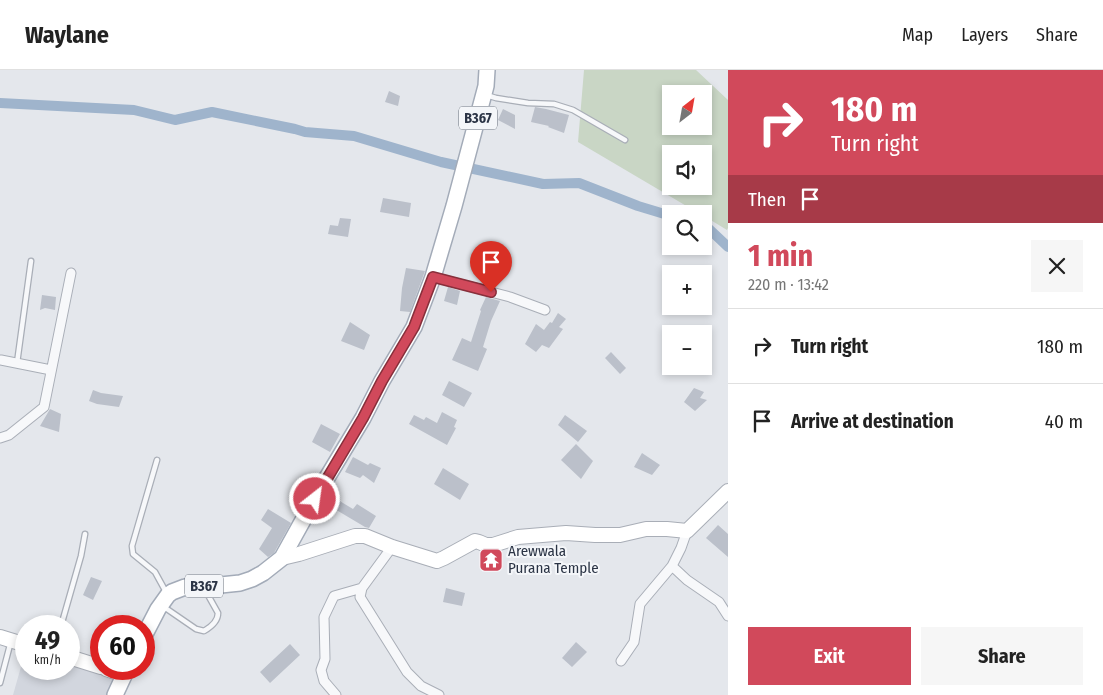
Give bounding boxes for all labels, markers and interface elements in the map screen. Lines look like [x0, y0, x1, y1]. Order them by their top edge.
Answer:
text: Waylane [25, 21, 109, 49]
text: Map [902, 24, 933, 46]
text: Layers [961, 24, 1008, 46]
text: Share [1036, 24, 1078, 46]
north arrow [662, 85, 712, 135]
map controls [662, 85, 712, 375]
text: 180 m [831, 88, 917, 130]
icon: right [748, 90, 813, 155]
road number: B367 [459, 106, 497, 129]
text: Turn right [831, 130, 919, 157]
button: sound [662, 145, 712, 195]
icon: arrive [796, 185, 824, 213]
text: Then [748, 188, 786, 211]
button: search [662, 205, 712, 255]
text: 1 min [748, 238, 813, 274]
button: close [1031, 240, 1083, 292]
pin [470, 241, 512, 292]
icon: arrive [477, 248, 505, 276]
button: + [662, 265, 712, 315]
text: 220 m · 13:42 [748, 275, 829, 294]
button: − [662, 325, 712, 375]
icon: right [748, 332, 776, 360]
text: Turn right [791, 335, 868, 358]
text: 180 m [1037, 335, 1083, 358]
icon: arrive [748, 407, 776, 435]
text: Arrive at destination [791, 410, 954, 433]
text: 40 m [1045, 410, 1083, 433]
position arrow [288, 472, 340, 524]
place label: Arewwala Purana Temple [508, 542, 599, 577]
temple icon: Arewwala Purana Temple [478, 547, 504, 573]
road number: B367 [185, 574, 223, 598]
speed limit sign: 60 [90, 615, 155, 680]
text: 49 [35, 626, 60, 656]
button: Exit [748, 627, 911, 685]
button: Share [921, 627, 1083, 685]
text: km/h [34, 653, 61, 667]

